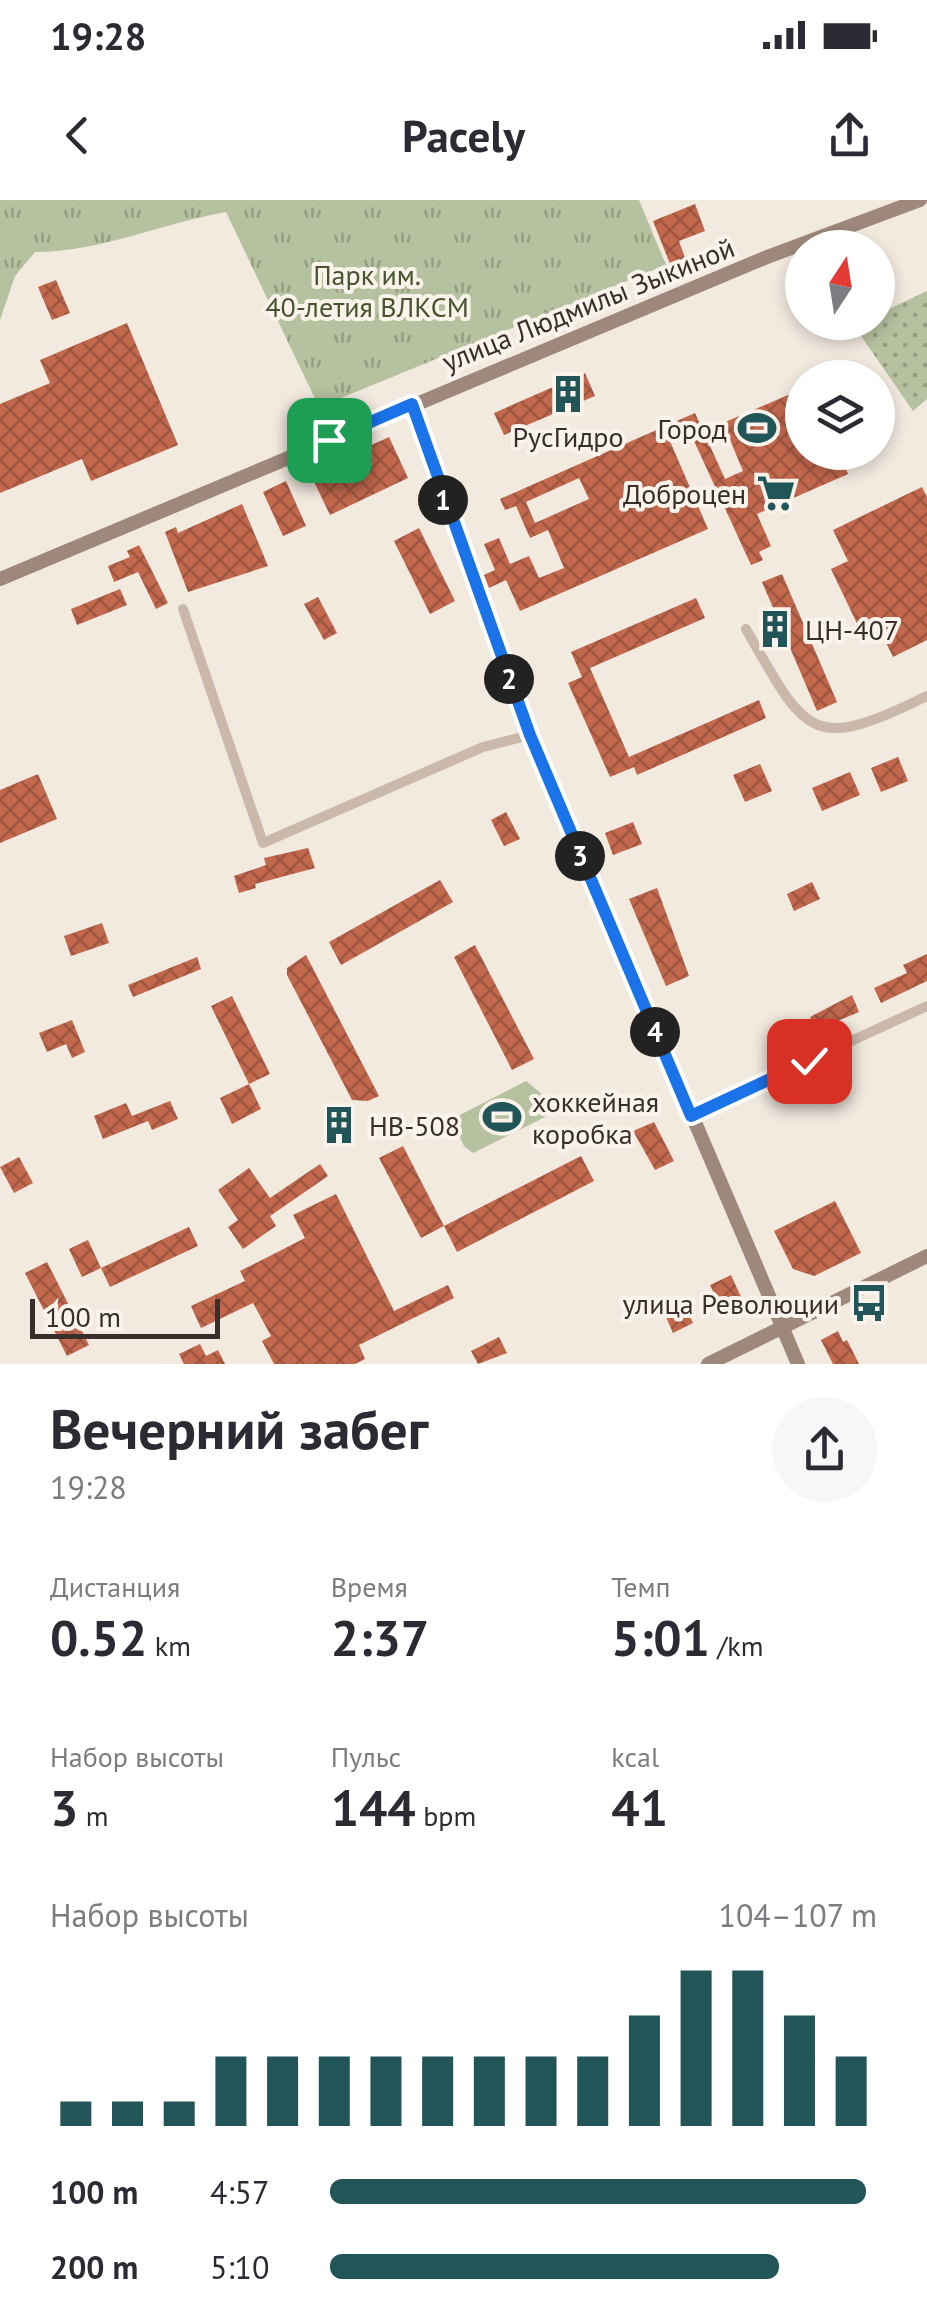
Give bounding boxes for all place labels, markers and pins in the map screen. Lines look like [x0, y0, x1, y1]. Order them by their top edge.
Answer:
building icon: РусГидро [547, 373, 589, 415]
pin [287, 398, 372, 483]
sports icon: Город [736, 407, 778, 449]
place label: Город [658, 410, 727, 447]
place label: РусГидро [512, 418, 624, 455]
supermarket icon: Доброцен [755, 472, 797, 514]
pin: 1 [418, 475, 468, 525]
place label: Доброцен [623, 475, 746, 512]
building icon: ЦН-407 [754, 608, 796, 650]
place label: ЦН-407 [805, 611, 899, 648]
pin: 2 [484, 654, 534, 704]
pin: 3 [555, 831, 605, 881]
pin: 4 [630, 1007, 680, 1057]
pin [767, 1019, 852, 1104]
place label: хоккейная коробка [532, 1083, 659, 1152]
sports icon: хоккейная коробка [481, 1096, 523, 1138]
building icon: НВ-508 [318, 1104, 360, 1146]
place label: НВ-508 [369, 1107, 460, 1144]
bus stop icon: улица Революции [848, 1282, 890, 1324]
place label: улица Революции [622, 1285, 839, 1322]

